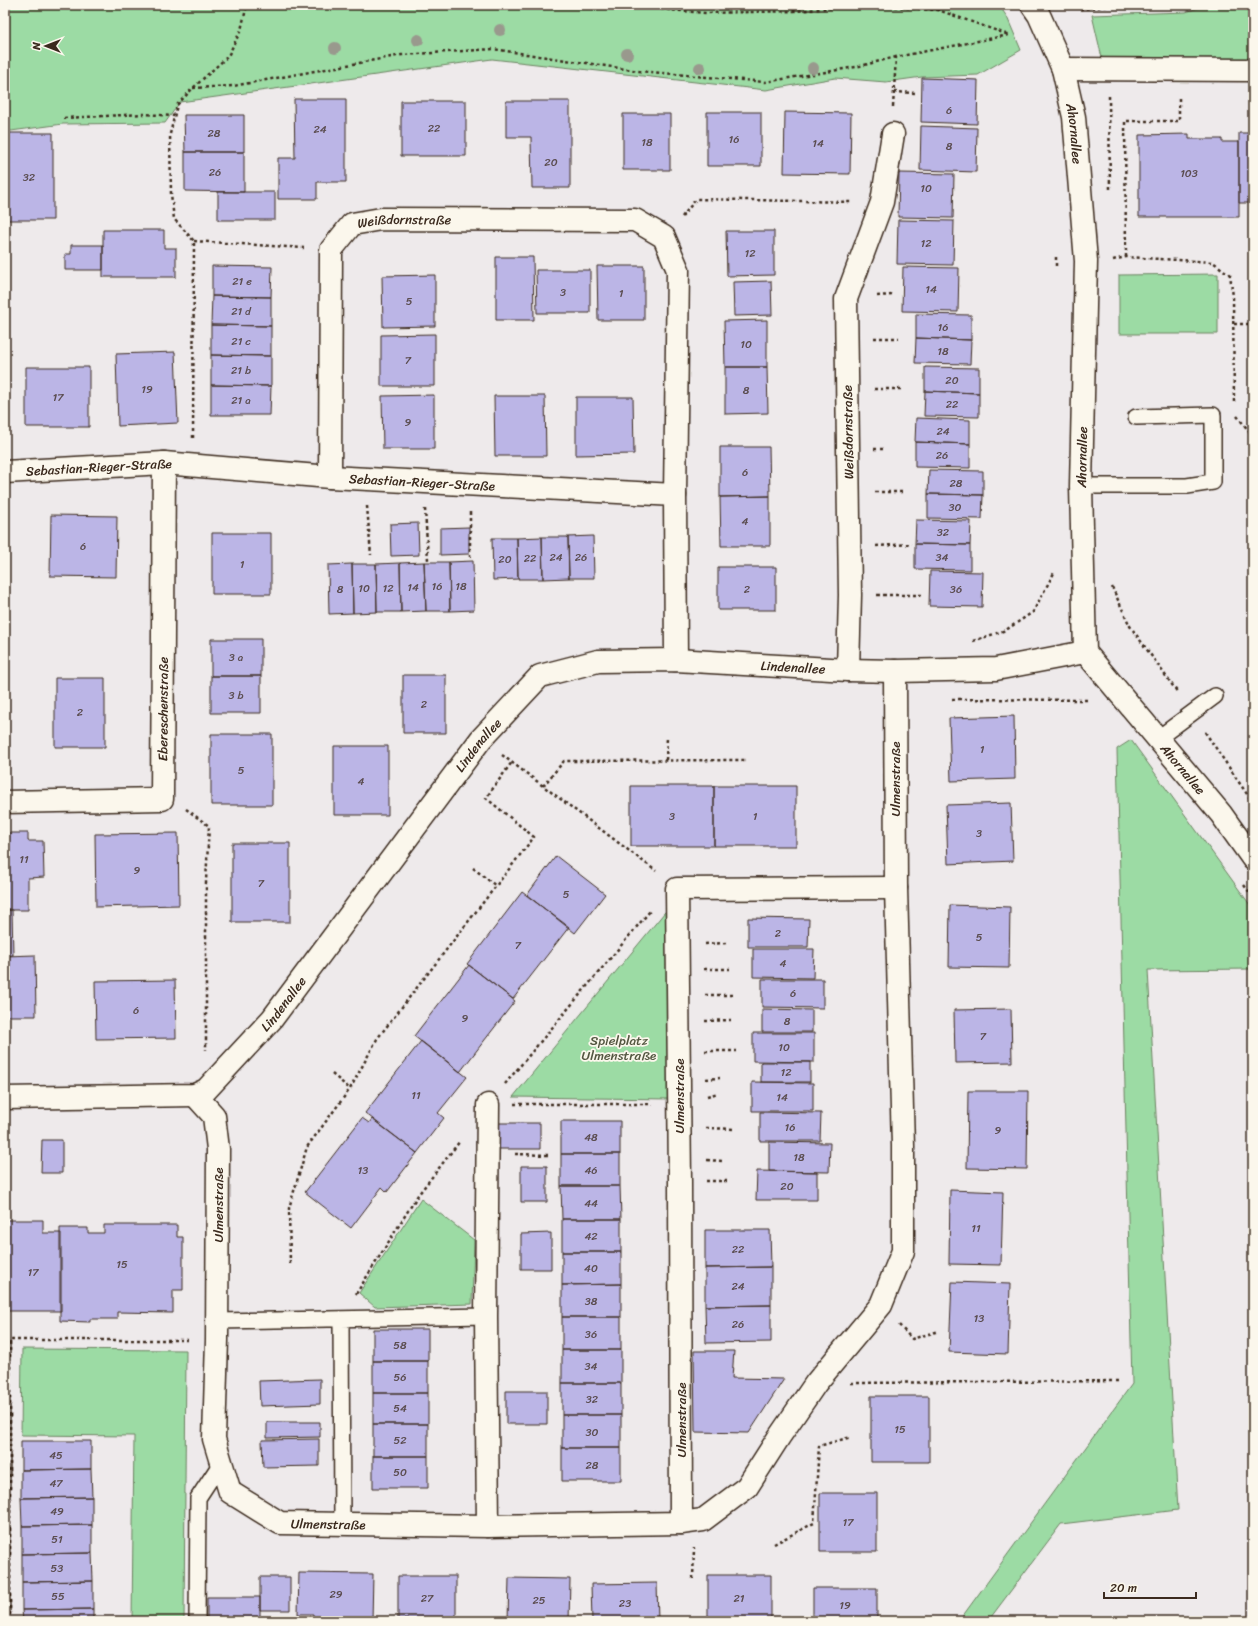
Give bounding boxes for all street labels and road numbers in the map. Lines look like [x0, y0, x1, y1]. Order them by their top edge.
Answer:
street label: Ahornallee [1059, 100, 1089, 165]
street label: Weißdornstraße [355, 207, 452, 234]
street label: Weißdornstraße [836, 384, 860, 479]
street label: Ahornallee [1070, 426, 1094, 489]
street label: Sebastian-Rieger-Straße [25, 451, 173, 482]
street label: Sebastian-Rieger-Straße [348, 467, 496, 497]
street label: Lindenallee [760, 653, 826, 680]
street label: Ebereschenstraße [151, 657, 174, 761]
street label: Lindenallee [449, 712, 507, 777]
street label: Ahornallee [1154, 737, 1212, 800]
street label: Ulmenstraße [884, 742, 907, 816]
street label: Lindenallee [254, 971, 312, 1037]
street label: Ulmenstraße [668, 1059, 691, 1133]
street label: Ulmenstraße [207, 1168, 230, 1242]
street label: Ulmenstraße [670, 1383, 693, 1457]
street label: Ulmenstraße [291, 1512, 366, 1536]

